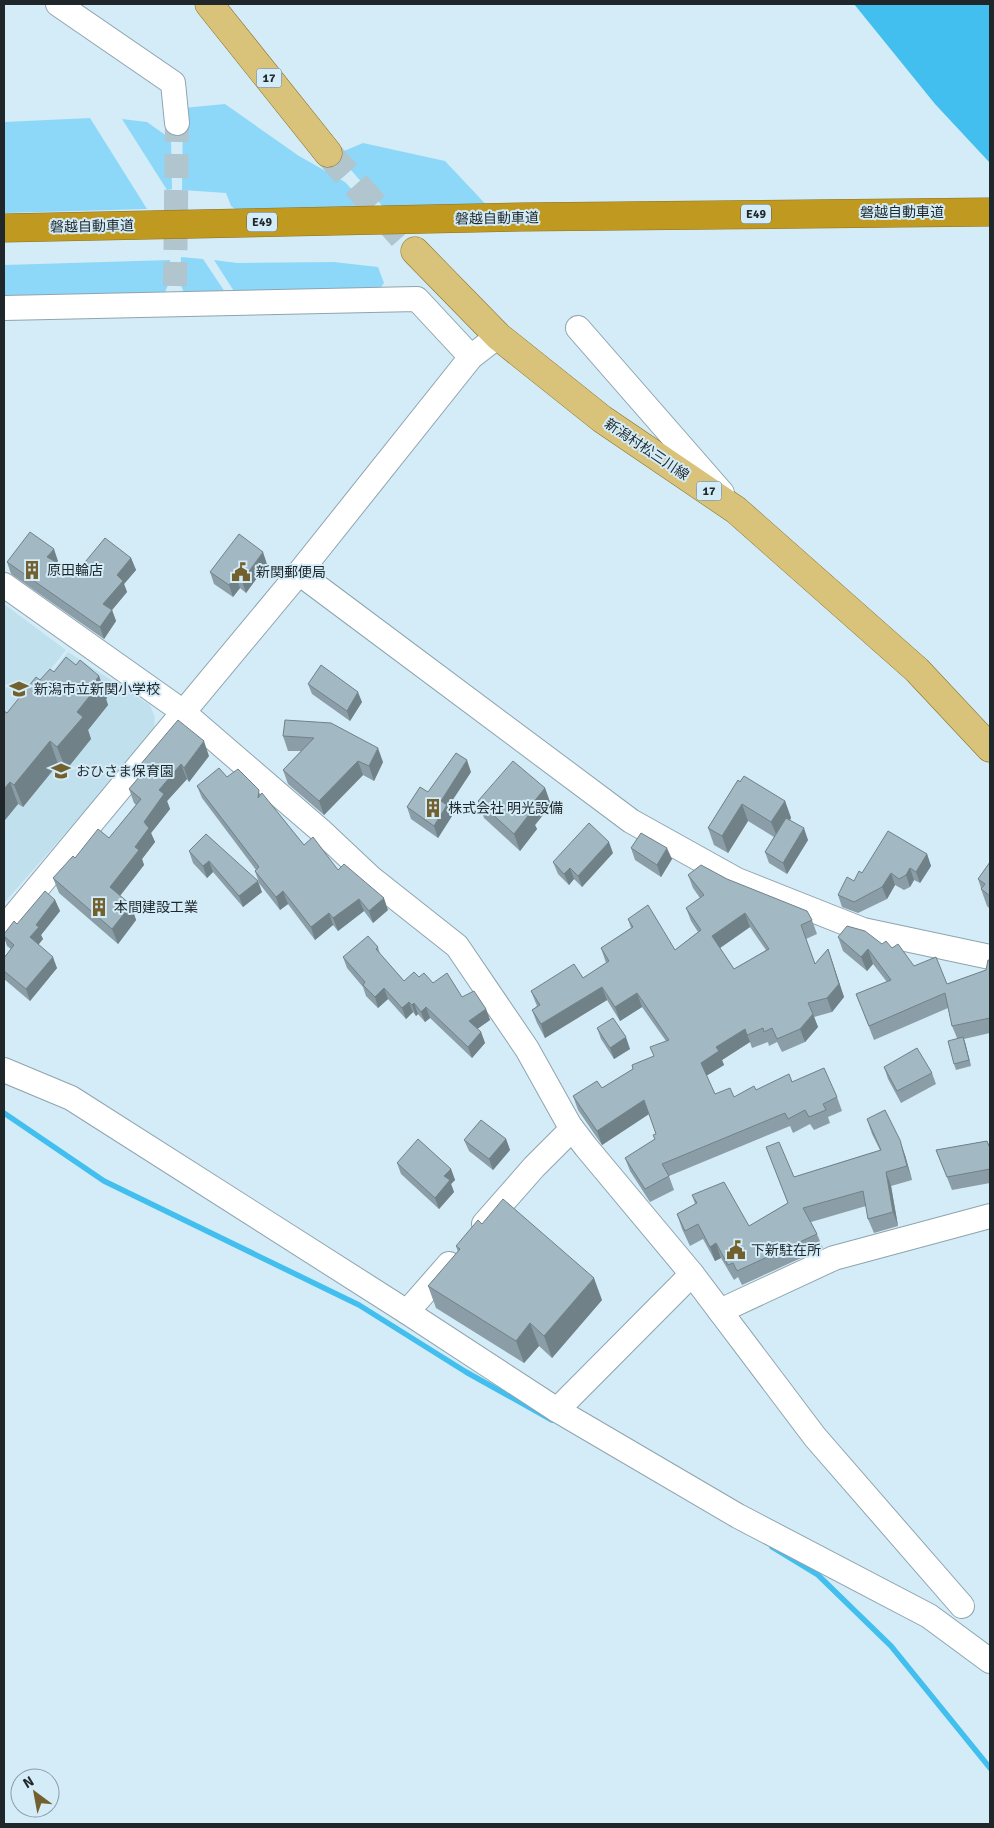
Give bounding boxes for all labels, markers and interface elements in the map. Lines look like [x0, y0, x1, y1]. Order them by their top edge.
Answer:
road number: 17 [256, 68, 282, 88]
road number: E49 [741, 204, 771, 223]
street label: 磐越自動車道 [860, 204, 944, 221]
street label: 磐越自動車道 [455, 209, 539, 228]
road number: E49 [247, 212, 277, 232]
street label: 磐越自動車道 [50, 217, 134, 236]
street label: 新潟村松三川線 [601, 415, 692, 484]
road number: 17 [696, 482, 722, 501]
building icon: 原田輪店 [21, 559, 43, 581]
public building icon: 新関郵便局 [230, 561, 252, 583]
place label: 原田輪店 [47, 562, 103, 579]
place label: 新関郵便局 [256, 564, 326, 581]
school or university icon: 新潟市立新関小学校 [8, 678, 30, 700]
place label: 新潟市立新関小学校 [34, 681, 160, 698]
school or university icon: おひさま保育園 [50, 760, 72, 782]
place label: おひさま保育園 [76, 763, 174, 780]
building icon: 株式会社 明光設備 [422, 797, 444, 819]
place label: 株式会社 明光設備 [448, 800, 563, 817]
building icon: 本間建設工業 [88, 896, 110, 918]
place label: 本間建設工業 [114, 899, 198, 916]
public building icon: 下新駐在所 [725, 1239, 747, 1261]
place label: 下新駐在所 [751, 1242, 821, 1259]
north arrow [10, 1768, 60, 1818]
text: N [20, 1773, 37, 1792]

